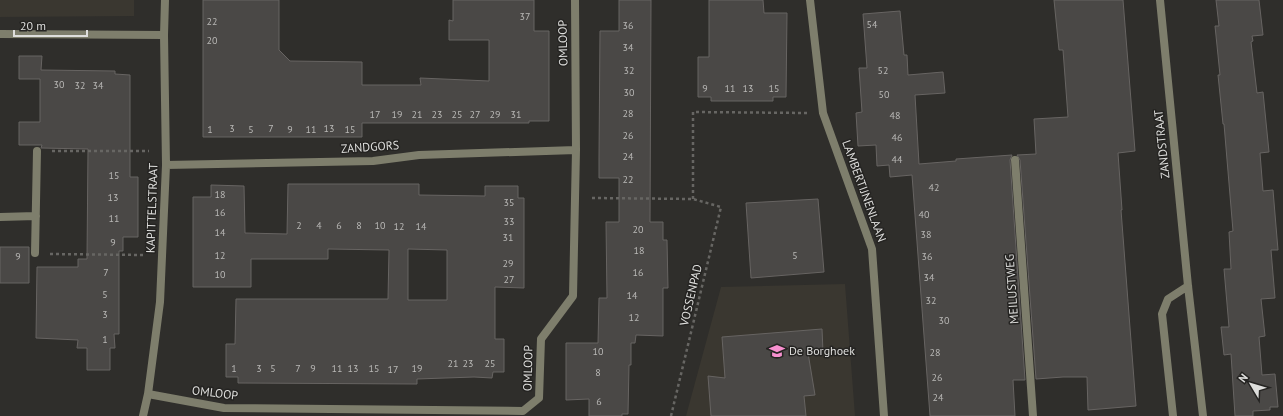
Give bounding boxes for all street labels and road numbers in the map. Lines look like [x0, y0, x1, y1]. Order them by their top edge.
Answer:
street label: OMLOOP [555, 19, 570, 66]
street label: ZANDSTRAAT [1150, 109, 1173, 179]
street label: ZANDGORS [340, 137, 400, 156]
street label: LAMBERTIJNENLAAN [839, 138, 890, 244]
street label: KAPITTELSTRAAT [142, 162, 161, 253]
street label: MEILUSTWEG [1002, 253, 1021, 325]
street label: VOSSENPAD [676, 262, 705, 328]
street label: OMLOOP [520, 344, 535, 391]
street label: OMLOOP [191, 382, 239, 403]

